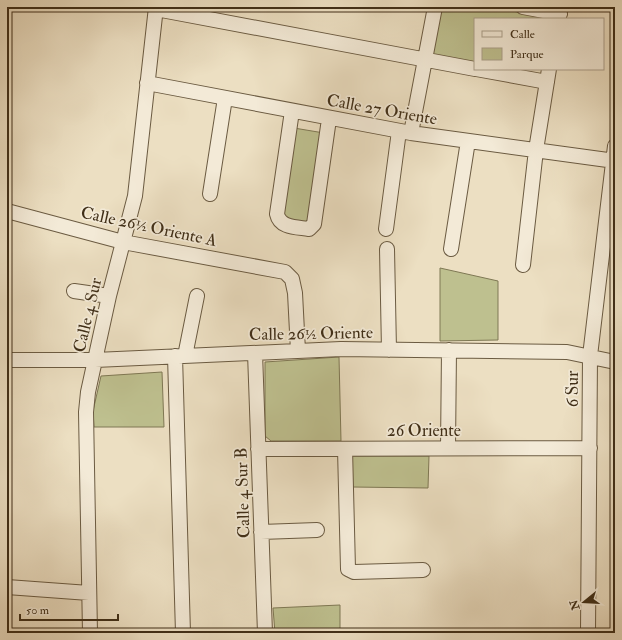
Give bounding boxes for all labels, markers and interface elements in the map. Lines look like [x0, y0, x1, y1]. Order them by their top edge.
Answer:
legend [474, 18, 604, 70]
text: Calle [510, 27, 535, 42]
text: Parque [510, 47, 544, 62]
street label: Calle 27 Oriente [325, 89, 439, 130]
street label: Calle 26½ Oriente A [79, 202, 219, 251]
street label: Calle 4 Sur [69, 275, 106, 354]
street label: Calle 26½ Oriente [249, 322, 373, 345]
street label: 6 Sur [562, 370, 583, 407]
street label: 26 Oriente [387, 420, 461, 441]
street label: Calle 4 Sur B [230, 447, 255, 539]
north arrow [564, 582, 604, 622]
scale bar [20, 596, 118, 622]
text: N [567, 597, 583, 613]
text: 50 m [26, 603, 50, 618]

